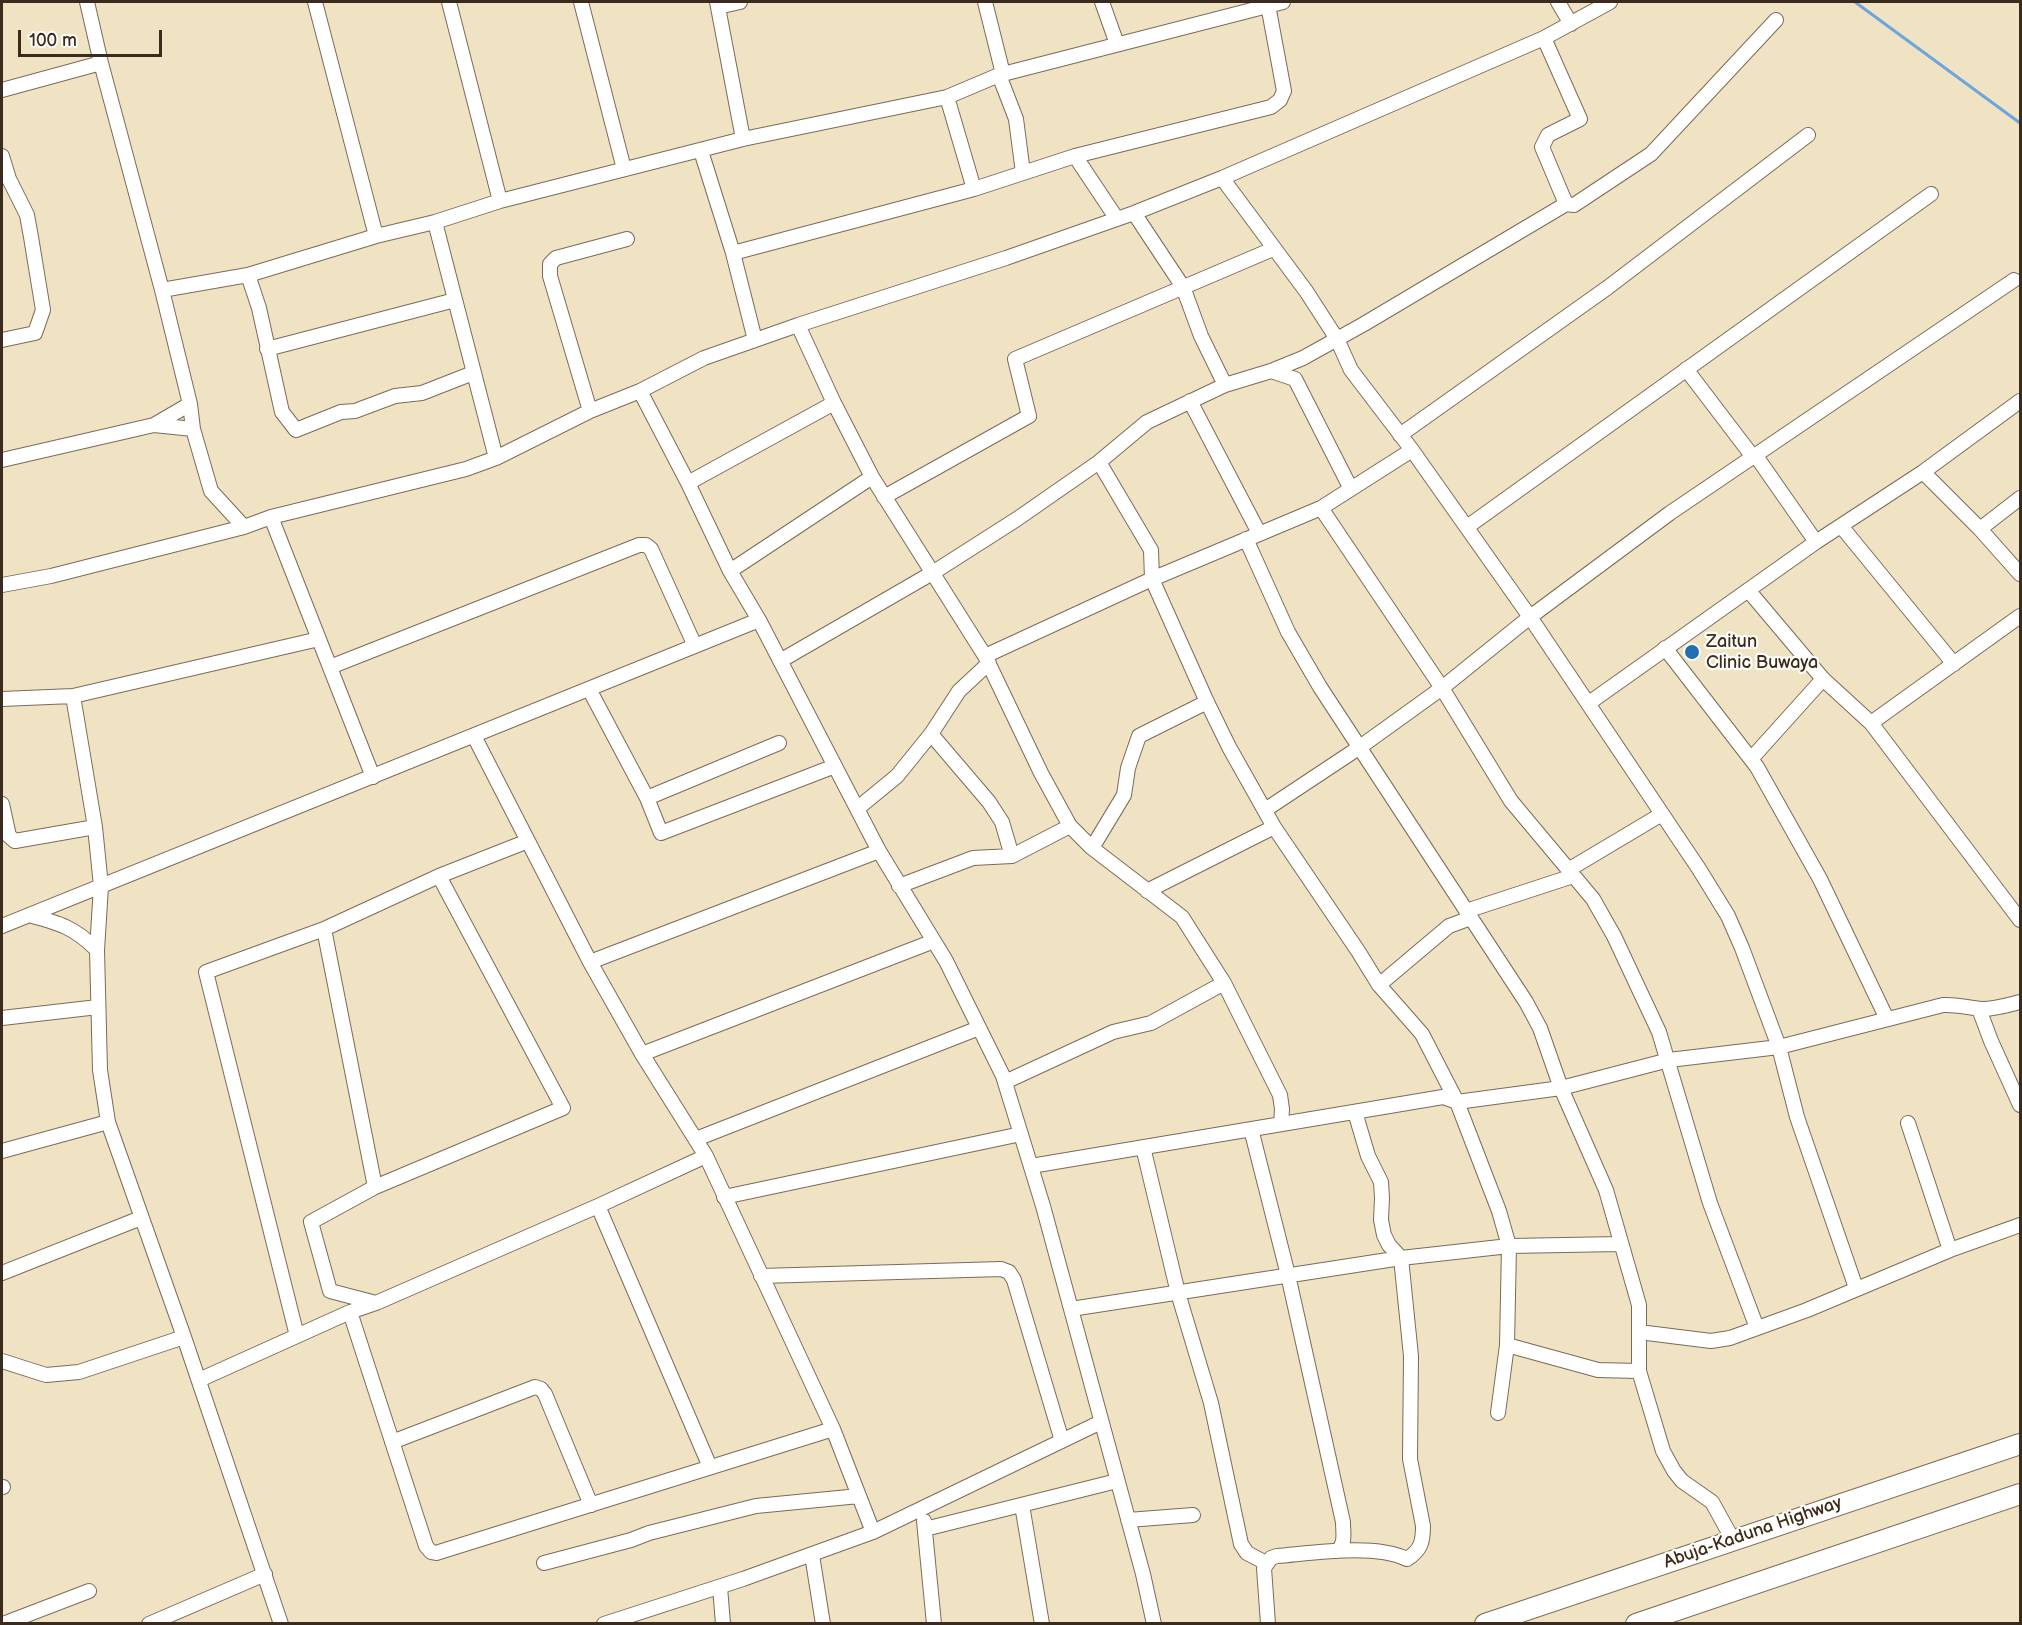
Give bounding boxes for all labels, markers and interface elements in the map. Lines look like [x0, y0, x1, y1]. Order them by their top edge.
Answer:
scale bar [21, 18, 165, 56]
text: 100 m [29, 30, 77, 51]
place label: Zaitun Clinic Buwaya [1706, 631, 1818, 674]
marker: Zaitun Clinic Buwaya [1683, 643, 1701, 661]
street label: Abuja-Kaduna Highway [1661, 1492, 1845, 1574]

